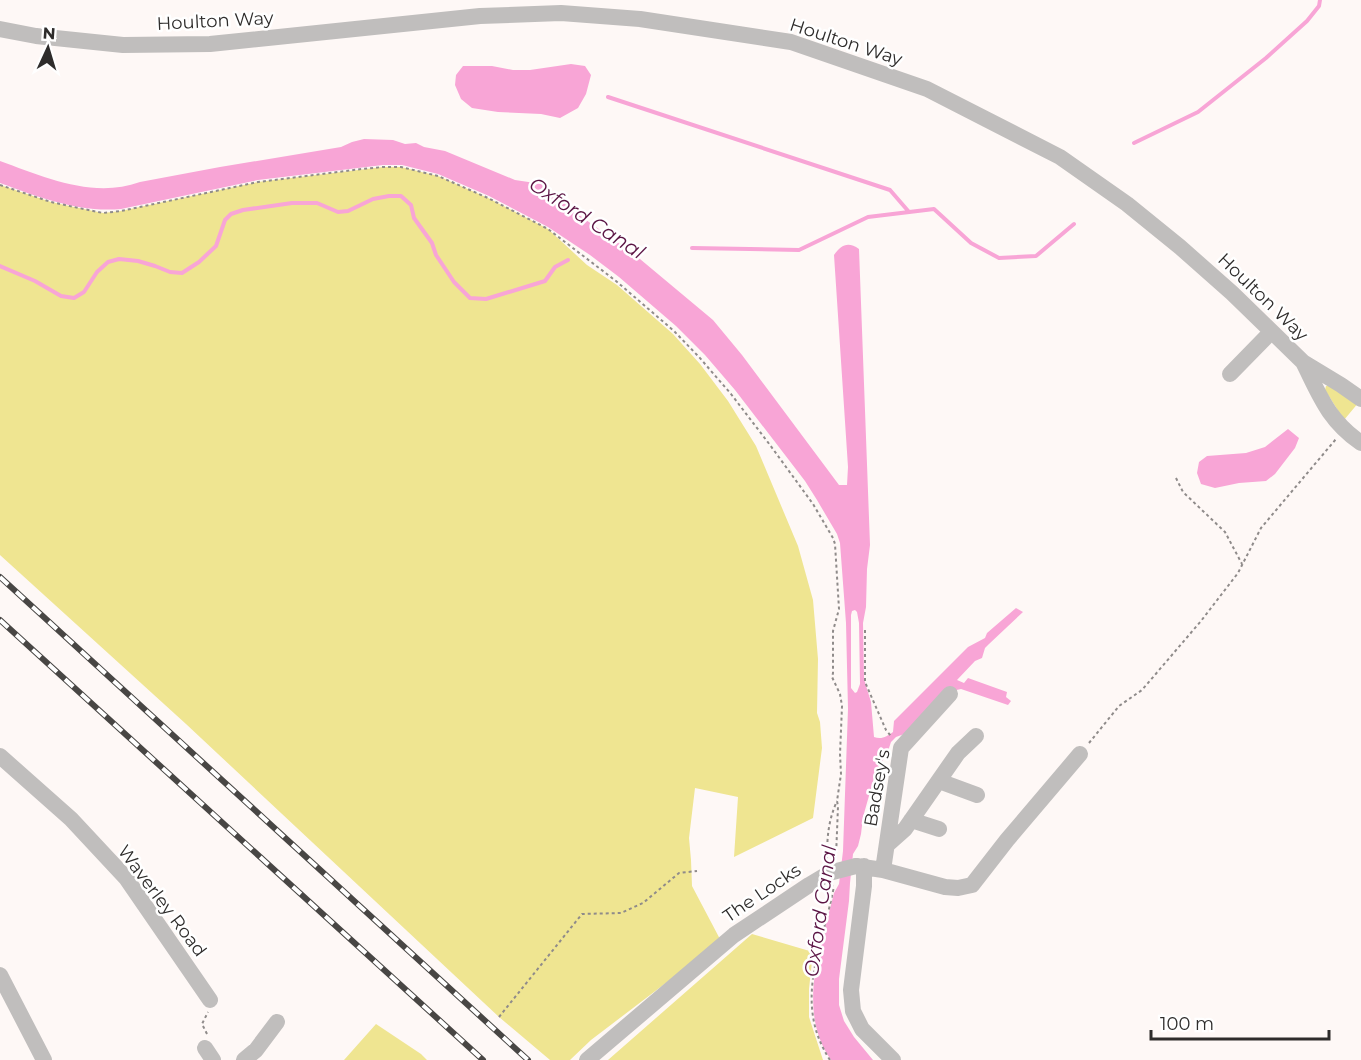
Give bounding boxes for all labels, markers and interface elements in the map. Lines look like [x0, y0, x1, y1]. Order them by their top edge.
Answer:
street label: Houlton Way [156, 7, 274, 35]
street label: Houlton Way [787, 13, 905, 71]
north arrow [18, 18, 78, 78]
text: N [42, 24, 56, 43]
water label: Oxford Canal [525, 172, 650, 265]
street label: Houlton Way [1213, 248, 1313, 346]
street label: Badsey's [859, 747, 895, 828]
street label: Waverley Road [113, 841, 211, 961]
water label: Oxford Canal [799, 843, 841, 978]
street label: The Locks [719, 859, 805, 927]
scale bar [1151, 1003, 1330, 1041]
text: 100 m [1160, 1013, 1214, 1035]

